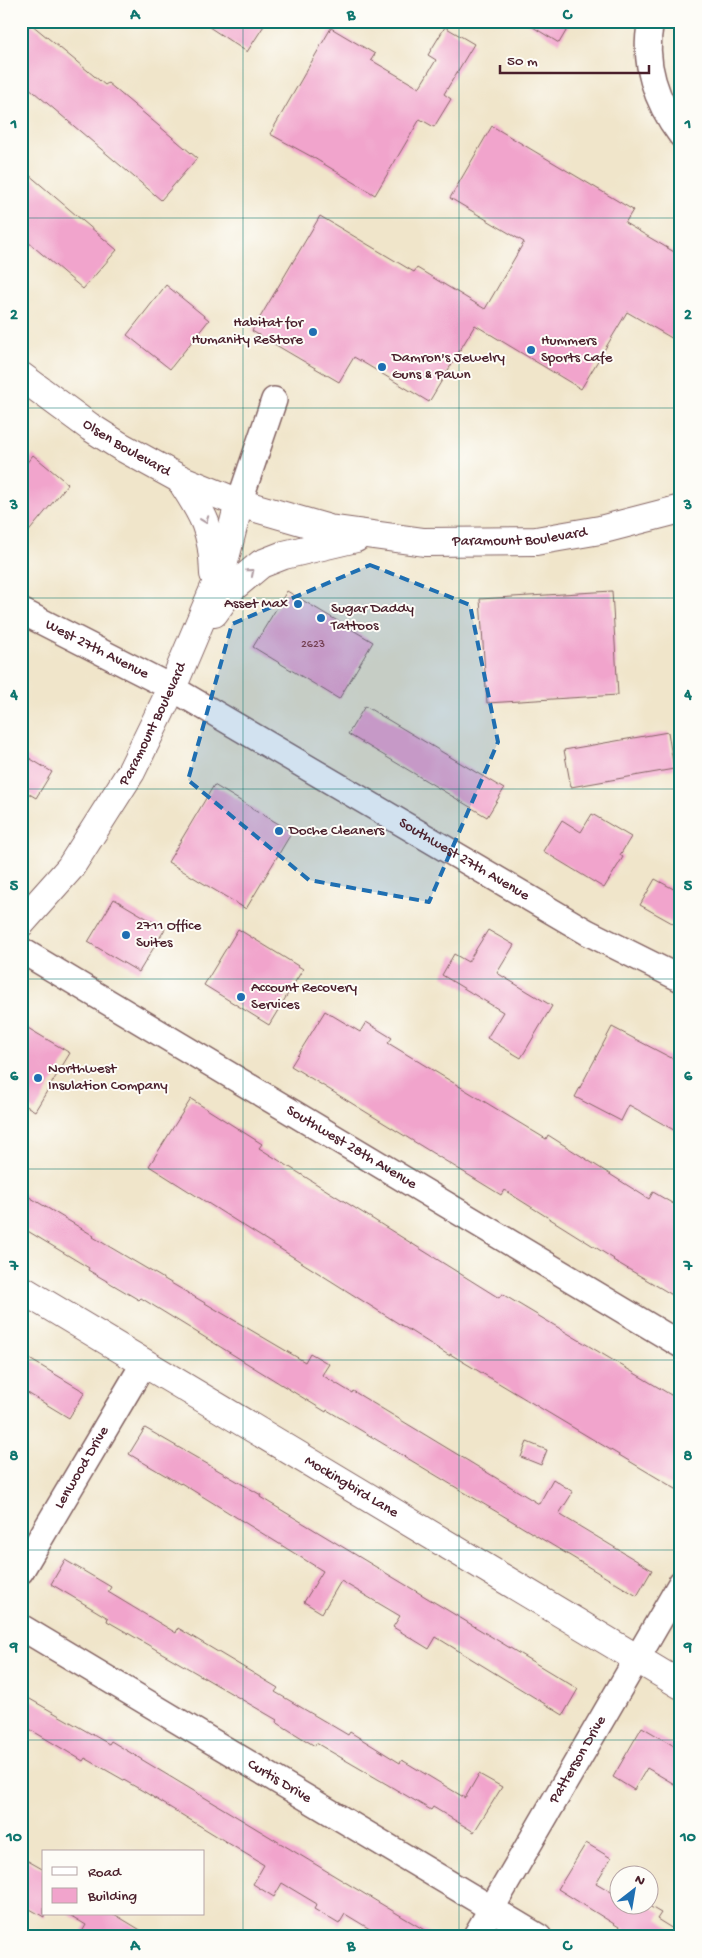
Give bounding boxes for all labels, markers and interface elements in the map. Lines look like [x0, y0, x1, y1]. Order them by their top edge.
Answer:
text: A [129, 7, 141, 26]
text: B [346, 7, 356, 26]
text: C [562, 7, 573, 26]
scale bar [500, 42, 648, 74]
text: 50 m [507, 53, 538, 71]
text: 1 [10, 116, 17, 135]
text: 1 [684, 116, 691, 135]
text: 2 [10, 307, 18, 326]
text: 2 [684, 307, 692, 326]
place label: Habitat for Humanity ReStore [191, 314, 305, 349]
marker: Habitat for Humanity ReStore [307, 326, 319, 338]
place label: Hummers Sports Cafe [541, 332, 613, 367]
marker: Hummers Sports Cafe [525, 344, 537, 356]
place label: Damron's Jewelry Guns & Pawn [391, 349, 506, 384]
marker: Damron's Jewelry Guns & Pawn [376, 361, 388, 373]
street label: Olsen Boulevard [79, 415, 175, 482]
text: 3 [9, 497, 18, 516]
text: 3 [683, 497, 692, 516]
one-way arrow [199, 516, 209, 524]
street label: Paramount Boulevard [451, 523, 590, 551]
one-way arrow [245, 569, 254, 578]
place label: Asset Max [224, 595, 288, 613]
marker: Asset Max [292, 598, 304, 610]
place label: Sugar Daddy Tattoos [330, 600, 414, 635]
marker: Sugar Daddy Tattoos [315, 612, 327, 624]
street label: West 27th Avenue [42, 616, 152, 684]
house number: 2623 [301, 638, 325, 652]
street label: Paramount Boulevard [115, 659, 191, 790]
text: 4 [9, 687, 18, 706]
text: 4 [683, 687, 692, 706]
street label: Southwest 27th Avenue [395, 814, 533, 905]
place label: Doche Cleaners [288, 822, 385, 840]
marker: Doche Cleaners [273, 825, 285, 837]
text: 5 [10, 878, 19, 897]
text: 5 [684, 878, 693, 897]
place label: 2711 Office Suites [136, 917, 201, 952]
marker: 2711 Office Suites [120, 929, 132, 941]
place label: Account Recovery Services [251, 979, 358, 1014]
marker: Account Recovery Services [235, 991, 247, 1003]
place label: Northwest Insulation Company [48, 1060, 168, 1095]
text: 6 [10, 1068, 19, 1087]
text: 6 [684, 1068, 693, 1087]
marker: Northwest Insulation Company [32, 1072, 44, 1084]
street label: Southwest 28th Avenue [283, 1102, 420, 1194]
text: 7 [9, 1258, 19, 1277]
text: 7 [683, 1258, 693, 1277]
street label: Lenwood Drive [51, 1423, 114, 1512]
text: 8 [10, 1448, 19, 1467]
text: 8 [684, 1448, 693, 1467]
street label: Mockingbird Lane [301, 1452, 402, 1522]
text: 9 [9, 1639, 18, 1658]
text: 9 [683, 1639, 692, 1658]
street label: Patterson Drive [545, 1712, 611, 1808]
street label: Curtis Drive [244, 1755, 315, 1808]
text: 10 [5, 1829, 22, 1848]
text: 10 [679, 1829, 696, 1848]
legend [42, 1850, 205, 1916]
text: Road [88, 1864, 122, 1882]
north arrow [610, 1866, 660, 1916]
text: N [631, 1871, 648, 1891]
text: Building [87, 1888, 137, 1906]
text: A [129, 1938, 141, 1957]
text: B [346, 1938, 356, 1957]
text: C [562, 1938, 573, 1957]

